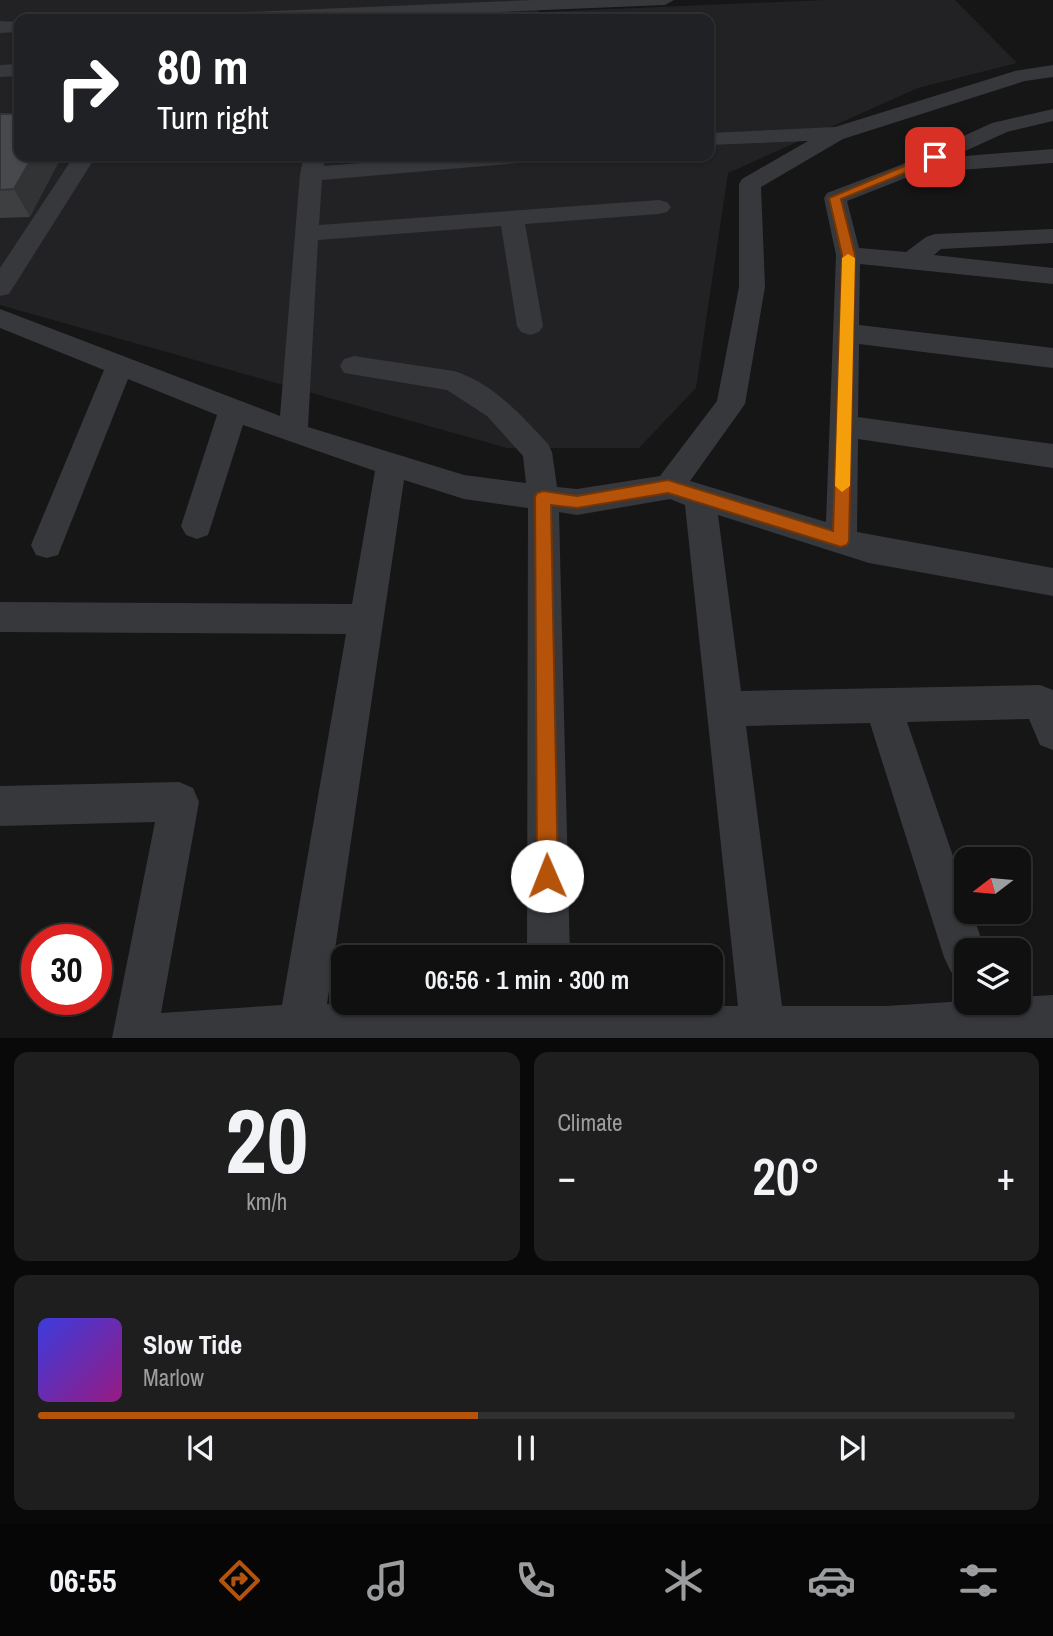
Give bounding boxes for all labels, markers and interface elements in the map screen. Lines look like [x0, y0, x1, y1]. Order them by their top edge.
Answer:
text: 80 m [157, 33, 249, 99]
icon: right [42, 42, 133, 133]
text: Turn right [157, 96, 269, 139]
pin [905, 127, 965, 187]
icon: arrive [916, 138, 954, 176]
position arrow [510, 839, 584, 913]
north arrow [954, 847, 1031, 924]
map controls [954, 847, 1031, 1015]
speed limit sign: 30 [21, 924, 112, 1015]
button: layers [954, 938, 1031, 1015]
text: 06:56 · 1 min · 300 m [425, 962, 629, 997]
text: 20 [225, 1079, 308, 1201]
text: Climate [558, 1107, 622, 1138]
text: 20° [752, 1141, 820, 1211]
text: − [558, 1151, 576, 1202]
text: + [997, 1151, 1015, 1202]
text: km/h [246, 1186, 287, 1217]
text: Slow Tide [143, 1327, 242, 1362]
text: Marlow [143, 1362, 204, 1393]
icon: previous [182, 1429, 220, 1467]
icon: pause [507, 1429, 545, 1467]
icon: next [833, 1429, 871, 1467]
icon: directions [215, 1556, 264, 1605]
icon: music [363, 1556, 412, 1605]
icon: phone [511, 1556, 560, 1605]
icon: climate [659, 1556, 708, 1605]
icon: car [807, 1556, 856, 1605]
icon: filters [954, 1556, 1003, 1605]
text: 06:55 [49, 1559, 117, 1602]

